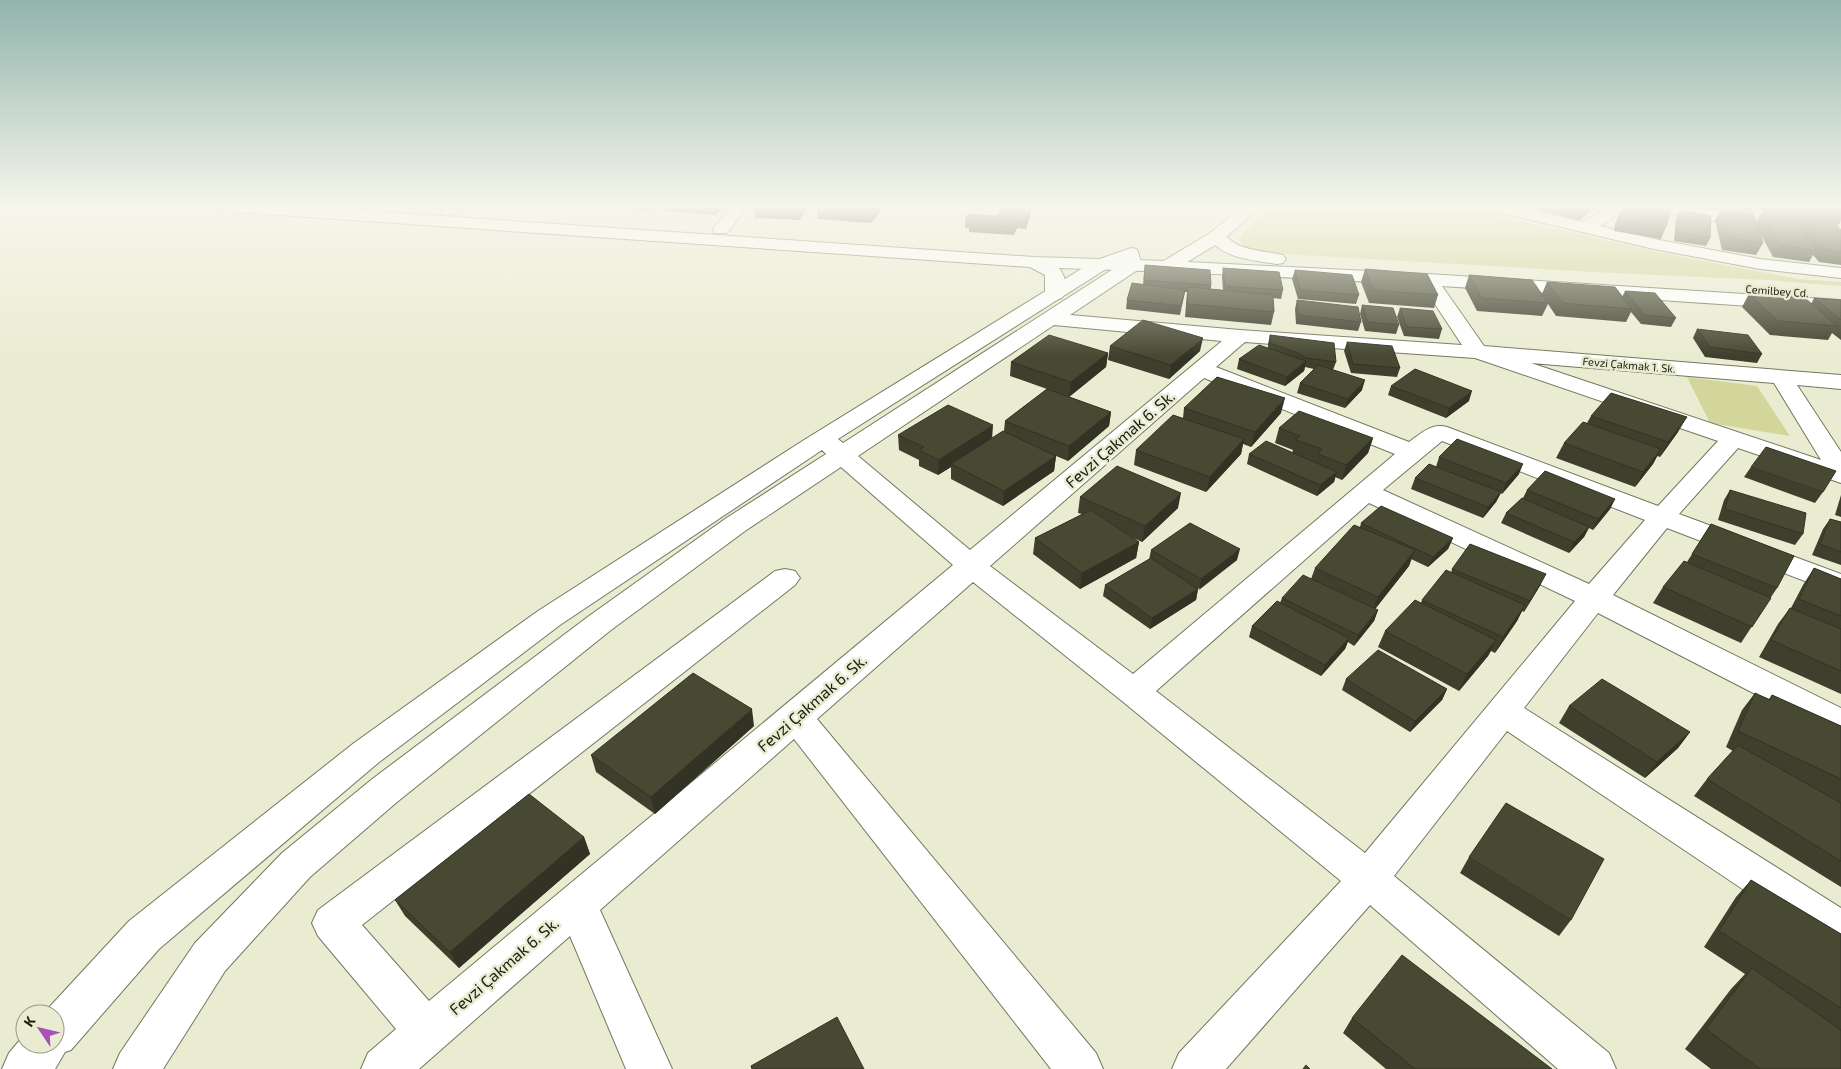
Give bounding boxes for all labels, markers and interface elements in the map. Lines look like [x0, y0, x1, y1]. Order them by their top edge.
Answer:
street label: Cemilbey Cd. [1745, 282, 1809, 299]
street label: Fevzi Çakmak 1. Sk. [1582, 354, 1676, 376]
street label: Fevzi Çakmak 6. Sk. [1061, 386, 1179, 492]
street label: Fevzi Çakmak 6. Sk. [753, 650, 871, 756]
street label: Fevzi Çakmak 6. Sk. [445, 913, 563, 1019]
north arrow [15, 1004, 65, 1054]
text: K [19, 1013, 39, 1030]

